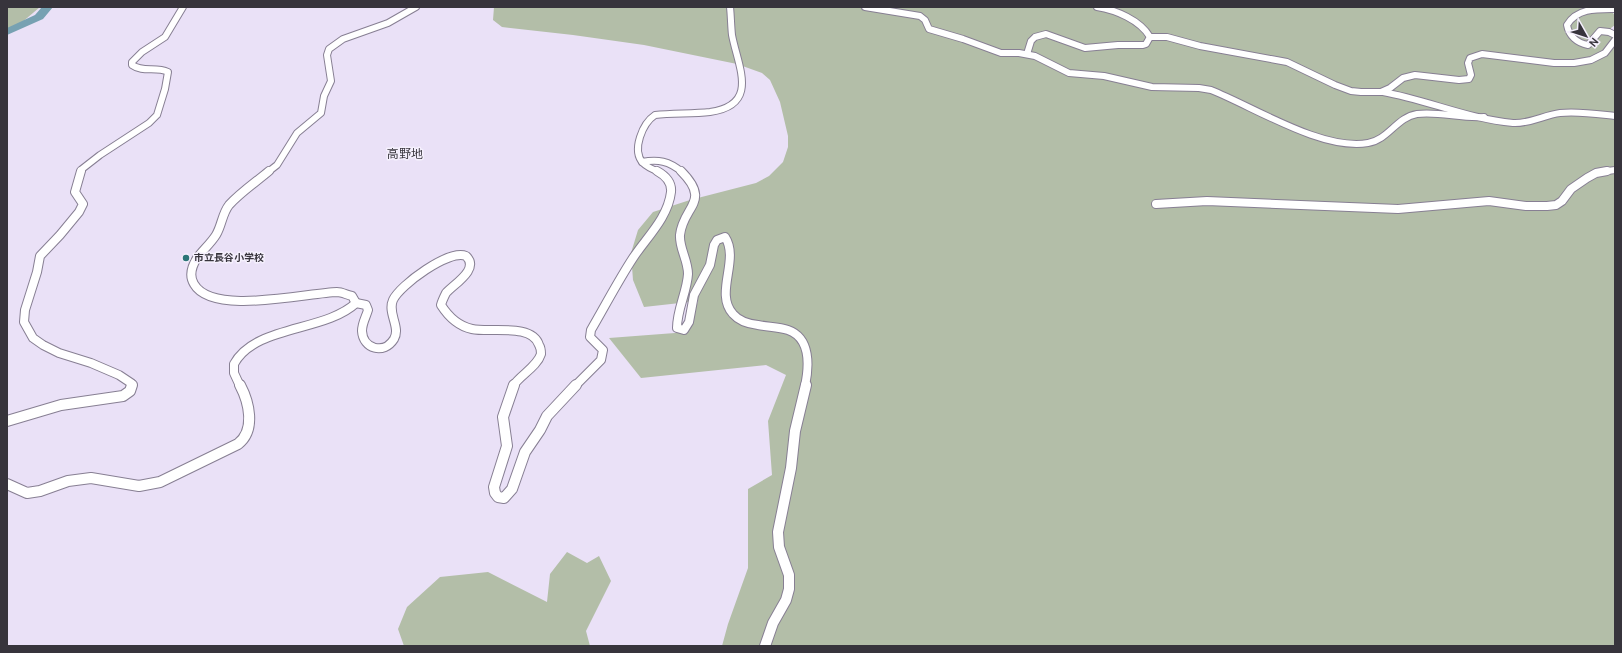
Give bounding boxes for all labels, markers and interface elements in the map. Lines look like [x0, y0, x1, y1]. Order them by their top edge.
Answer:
north arrow [1566, 16, 1606, 56]
text: N [1585, 34, 1601, 49]
district label: 高野地 [387, 147, 423, 163]
place label: 市立長谷小学校 [194, 252, 264, 265]
marker: 市立長谷小学校 [181, 253, 191, 263]

